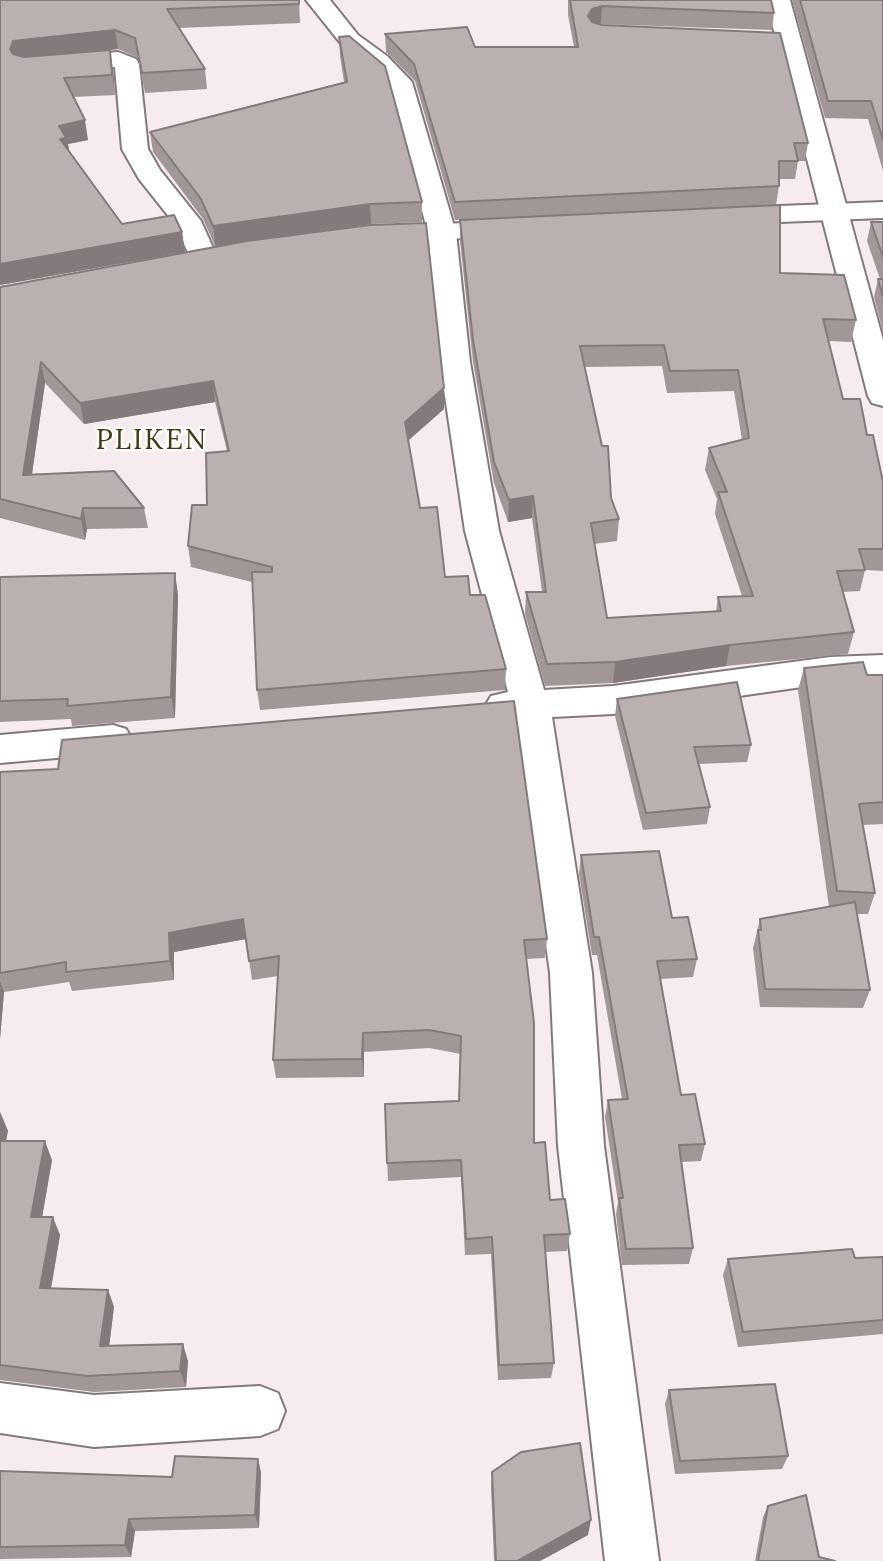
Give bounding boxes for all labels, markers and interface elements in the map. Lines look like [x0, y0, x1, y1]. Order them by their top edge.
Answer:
district label: PLIKEN [97, 424, 207, 458]

